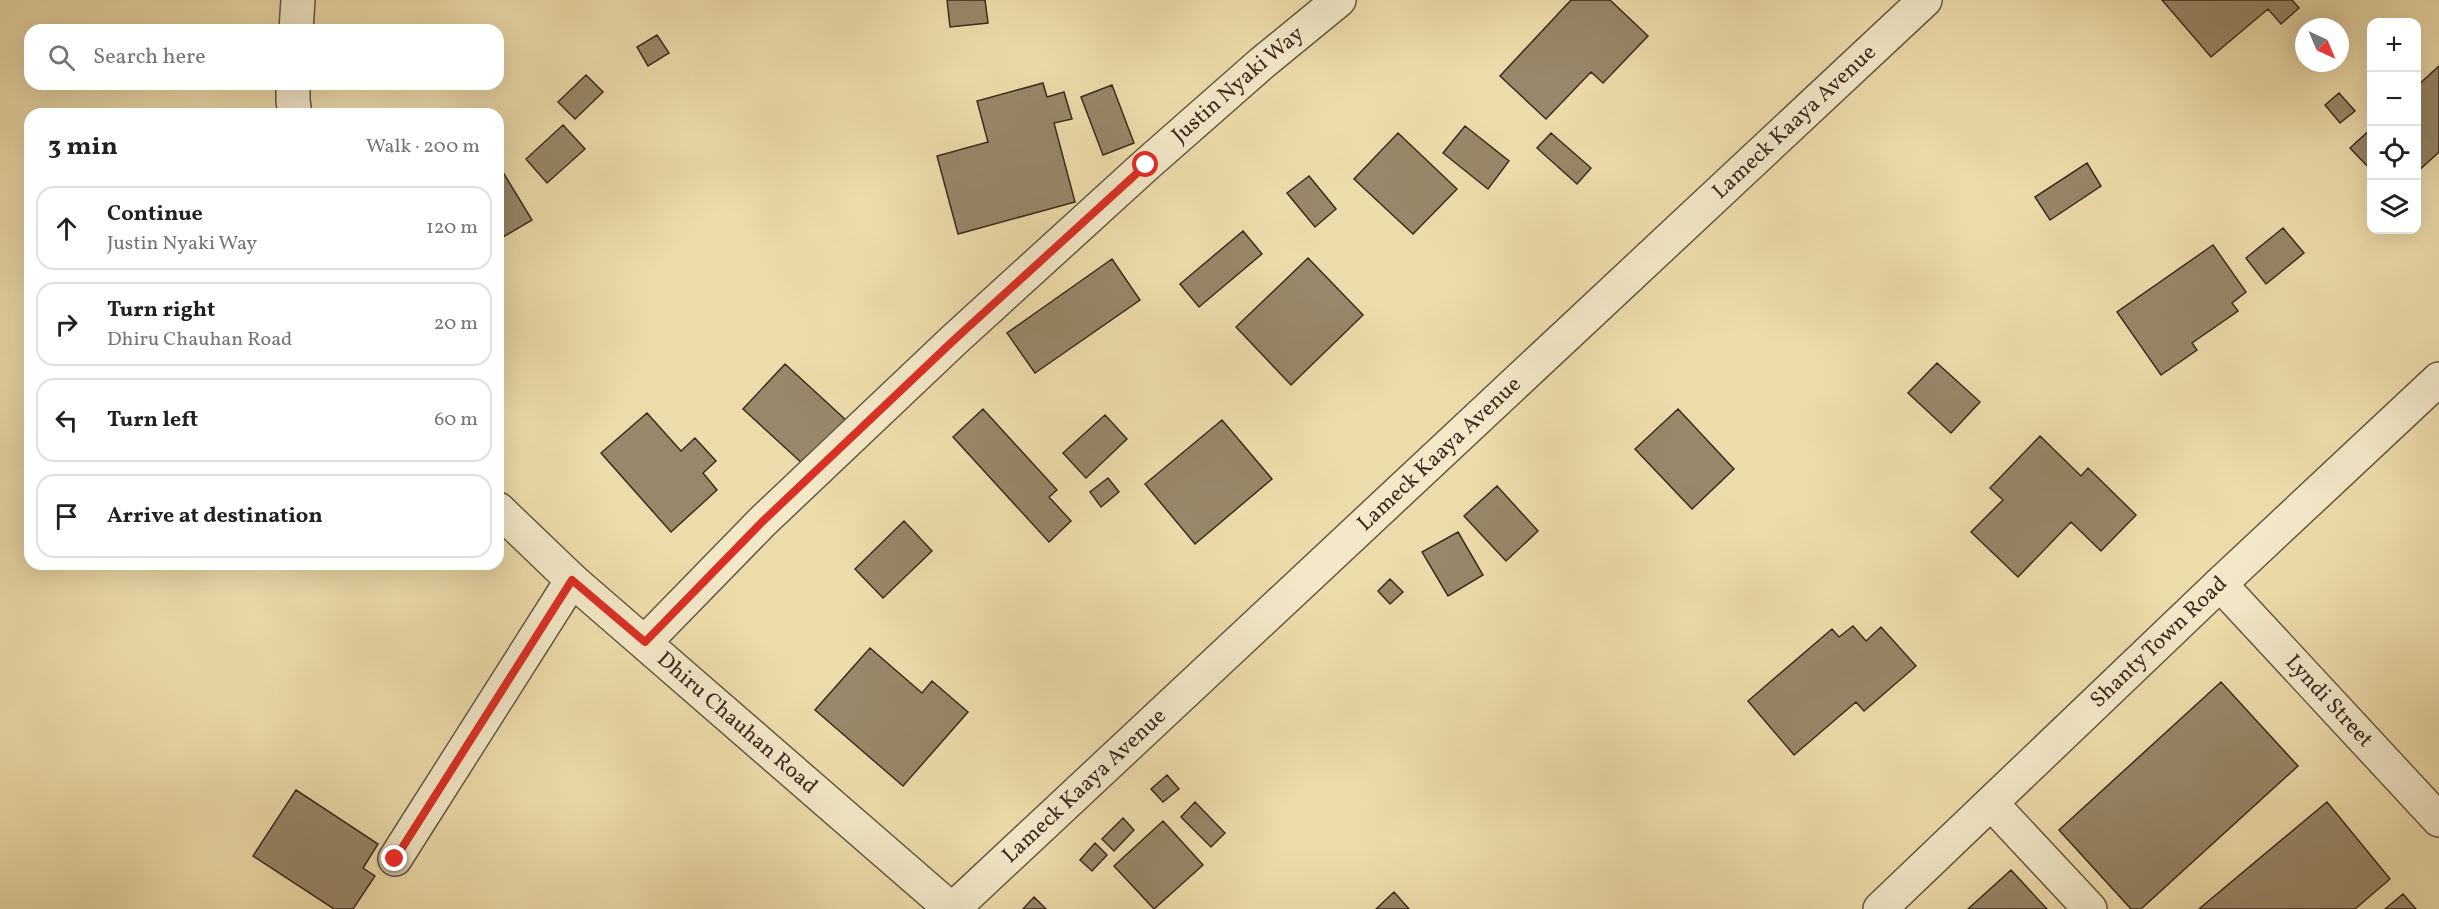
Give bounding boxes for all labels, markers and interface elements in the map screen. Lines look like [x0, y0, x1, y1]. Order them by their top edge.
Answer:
north arrow [2295, 18, 2349, 72]
map controls [2367, 18, 2421, 234]
button: + [2367, 18, 2421, 72]
street label: Justin Nyaki Way [1165, 19, 1311, 151]
search box [24, 24, 504, 90]
street label: Lameck Kaaya Avenue [1706, 38, 1883, 207]
icon: search [45, 41, 78, 74]
text: Search here [93, 42, 206, 73]
button: − [2367, 72, 2421, 126]
button: locate [2367, 126, 2421, 180]
text: 3 min [48, 129, 118, 165]
text: Walk · 200 m [366, 133, 480, 161]
route start [1132, 151, 1158, 177]
button: layers [2367, 180, 2421, 234]
text: Continue [107, 199, 203, 230]
icon: ahead [50, 212, 83, 245]
text: 120 m [426, 214, 478, 242]
text: Justin Nyaki Way [107, 230, 257, 258]
text: Turn right [107, 295, 215, 326]
icon: right [50, 308, 83, 341]
text: 20 m [434, 310, 478, 338]
text: Dhiru Chauhan Road [107, 326, 292, 354]
street label: Lameck Kaaya Avenue [1351, 370, 1528, 539]
icon: left [50, 404, 83, 437]
text: Turn left [107, 405, 198, 436]
text: 60 m [434, 406, 478, 434]
icon: arrive [50, 500, 83, 533]
text: Arrive at destination [107, 501, 323, 532]
street label: Shanty Town Road [2084, 569, 2235, 715]
street label: Dhiru Chauhan Road [650, 645, 824, 802]
street label: Lyndi Street [2278, 648, 2380, 755]
street label: Lameck Kaaya Avenue [996, 702, 1173, 871]
route end [381, 845, 407, 871]

